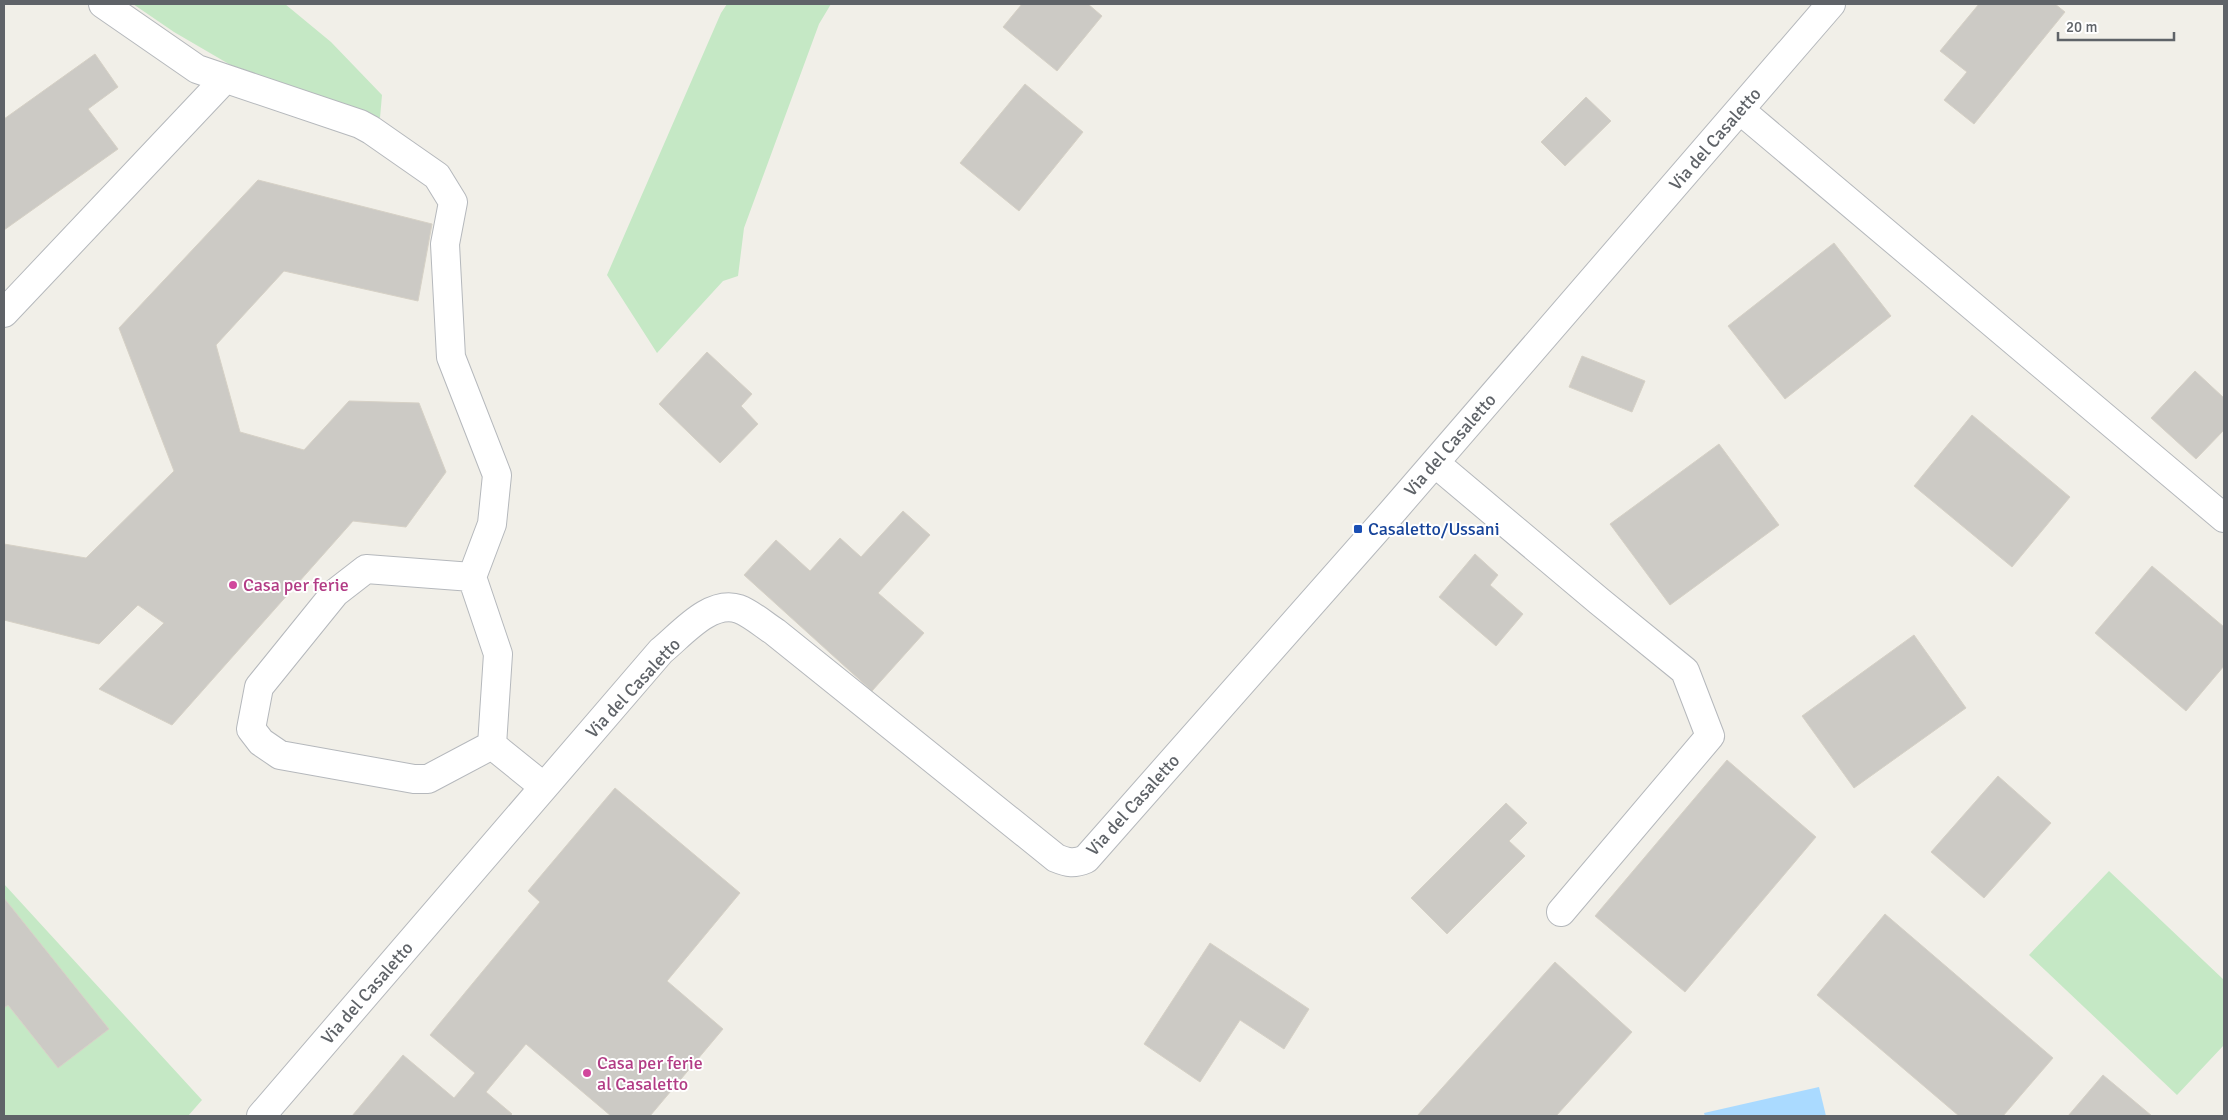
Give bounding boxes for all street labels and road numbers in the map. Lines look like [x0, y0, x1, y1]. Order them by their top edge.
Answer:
street label: Via del Casaletto [1664, 83, 1766, 195]
street label: Via del Casaletto [1399, 389, 1501, 501]
street label: Via del Casaletto [581, 633, 685, 743]
street label: Via del Casaletto [1082, 750, 1184, 860]
street label: Via del Casaletto [316, 937, 418, 1049]

